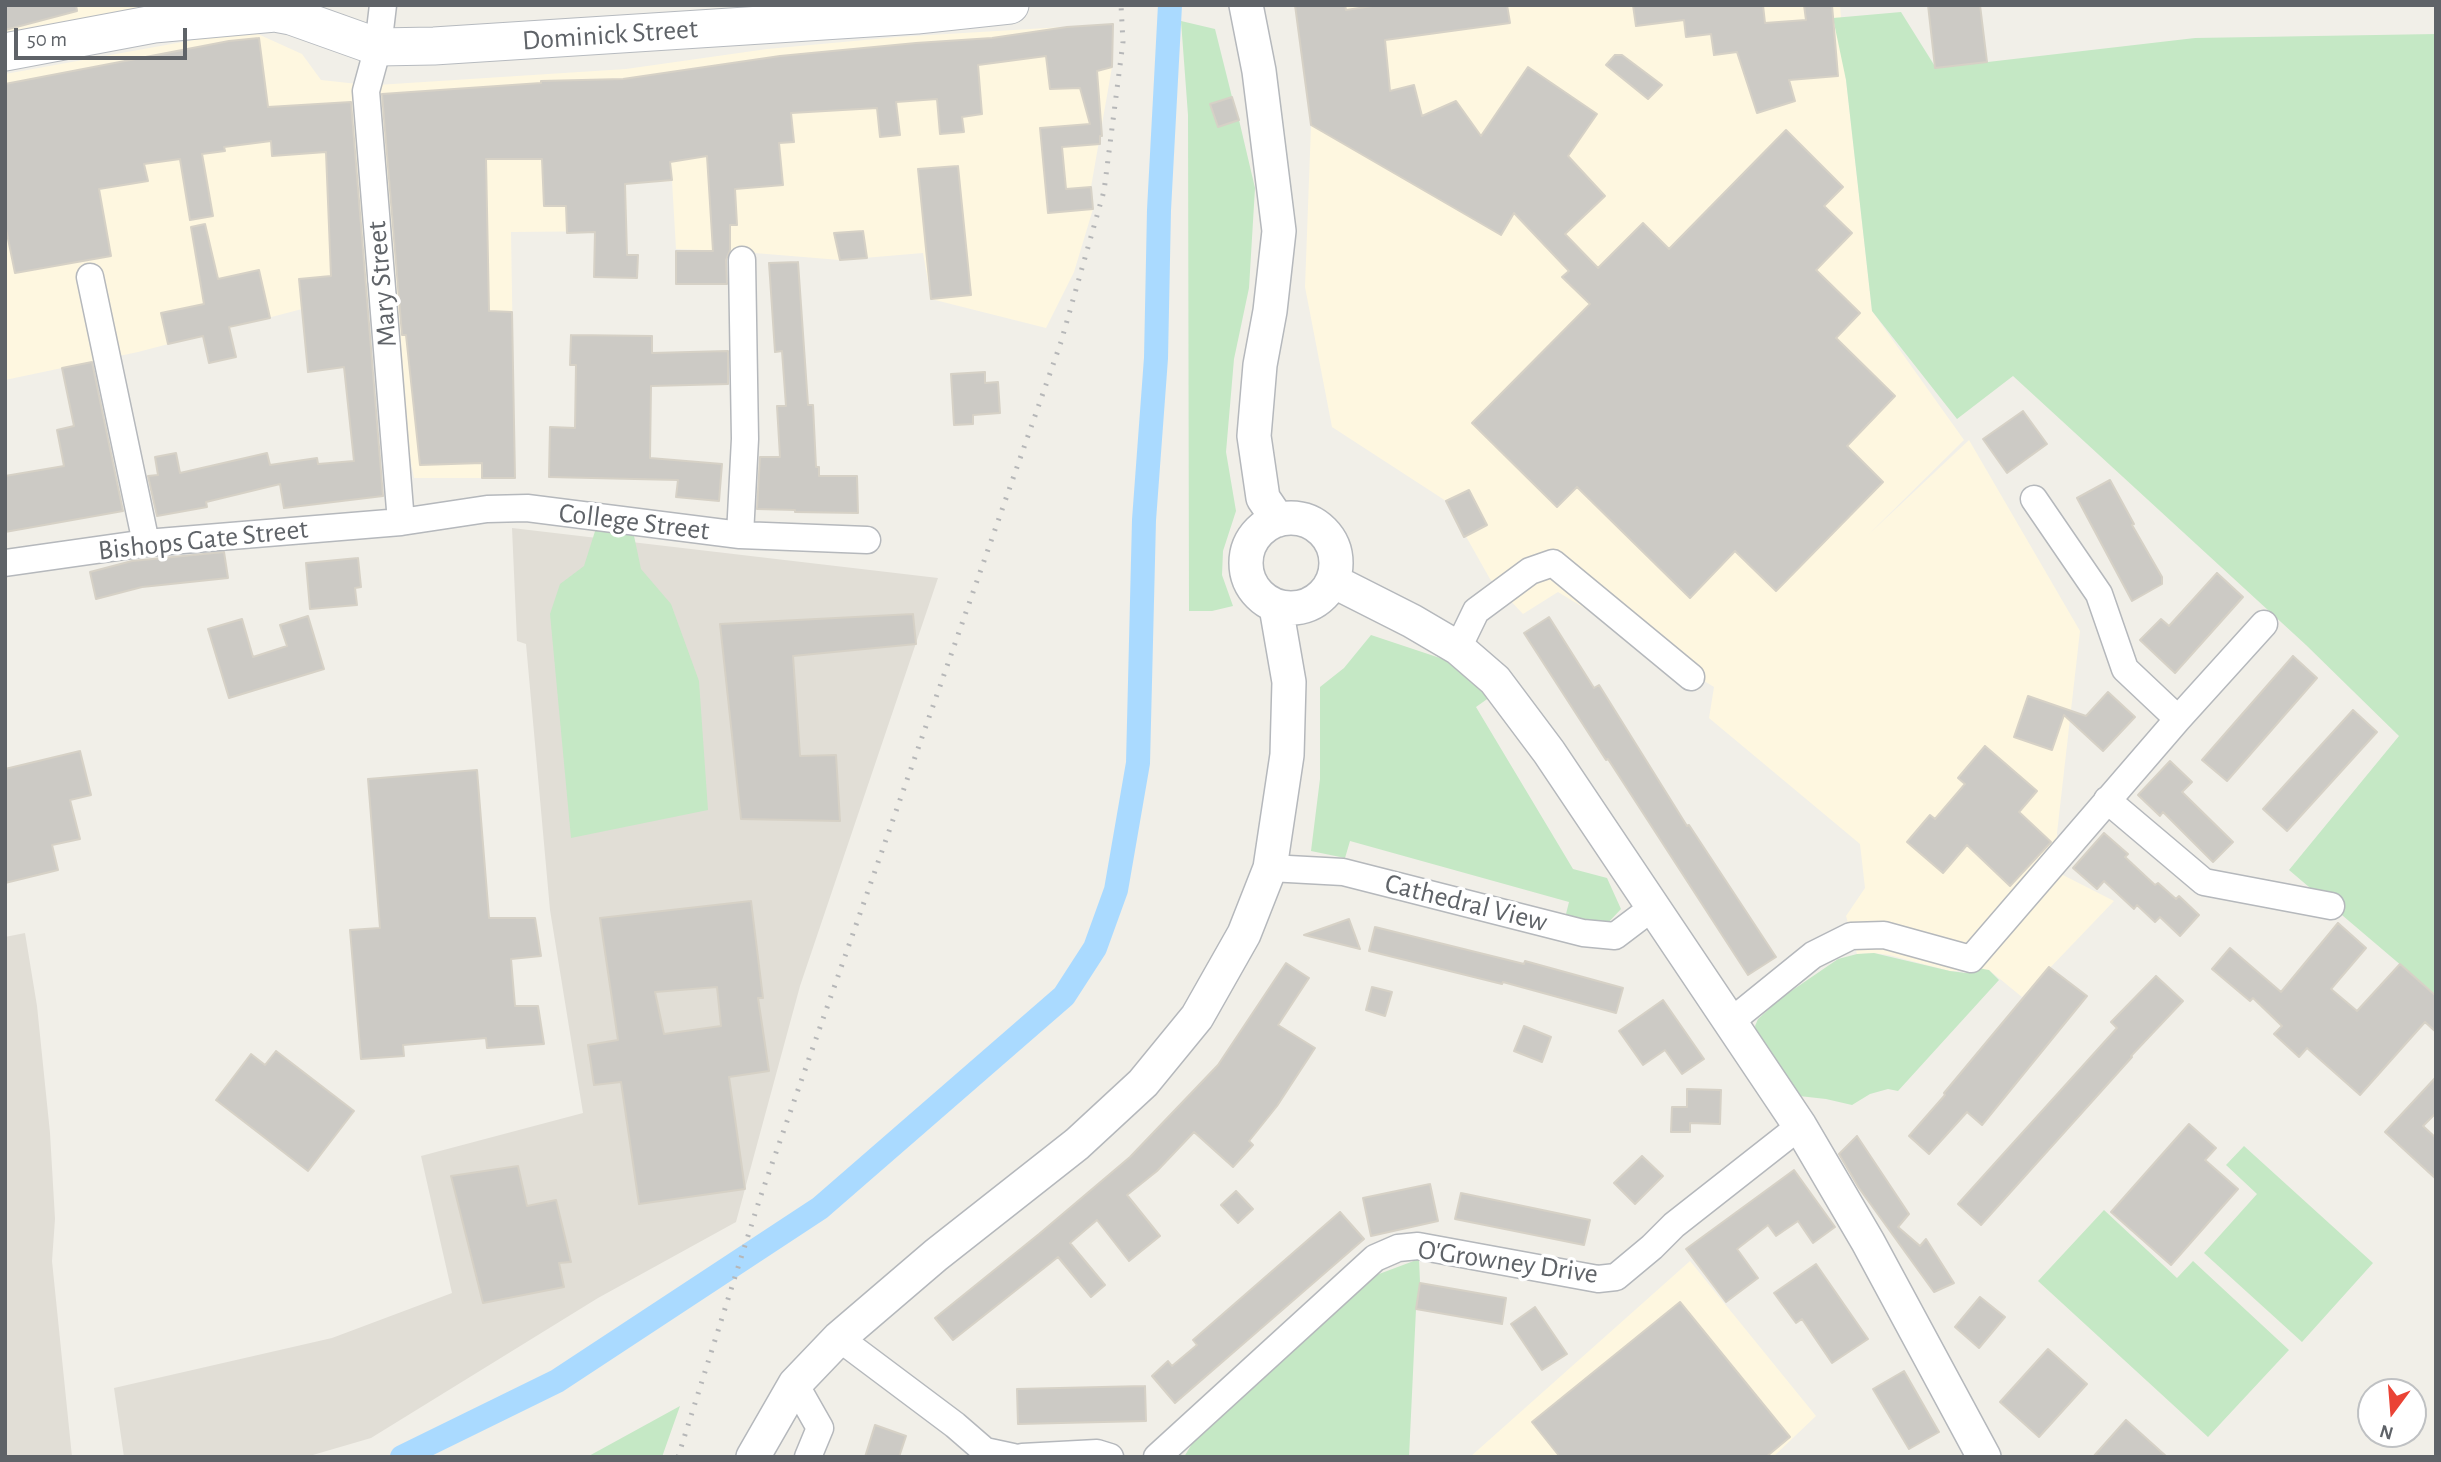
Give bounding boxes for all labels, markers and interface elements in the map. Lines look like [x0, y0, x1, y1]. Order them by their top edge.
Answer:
street label: Dominick Street [521, 12, 699, 58]
scale bar [18, 14, 191, 58]
text: 50 m [27, 29, 67, 50]
street label: Mary Street [360, 220, 404, 348]
street label: College Street [557, 496, 711, 548]
street label: Bishops Gate Street [96, 512, 310, 568]
street label: Cathedral View [1381, 867, 1551, 939]
street label: O'Growney Drive [1416, 1233, 1600, 1291]
north arrow [2357, 1378, 2427, 1448]
text: N [2378, 1421, 2396, 1443]

